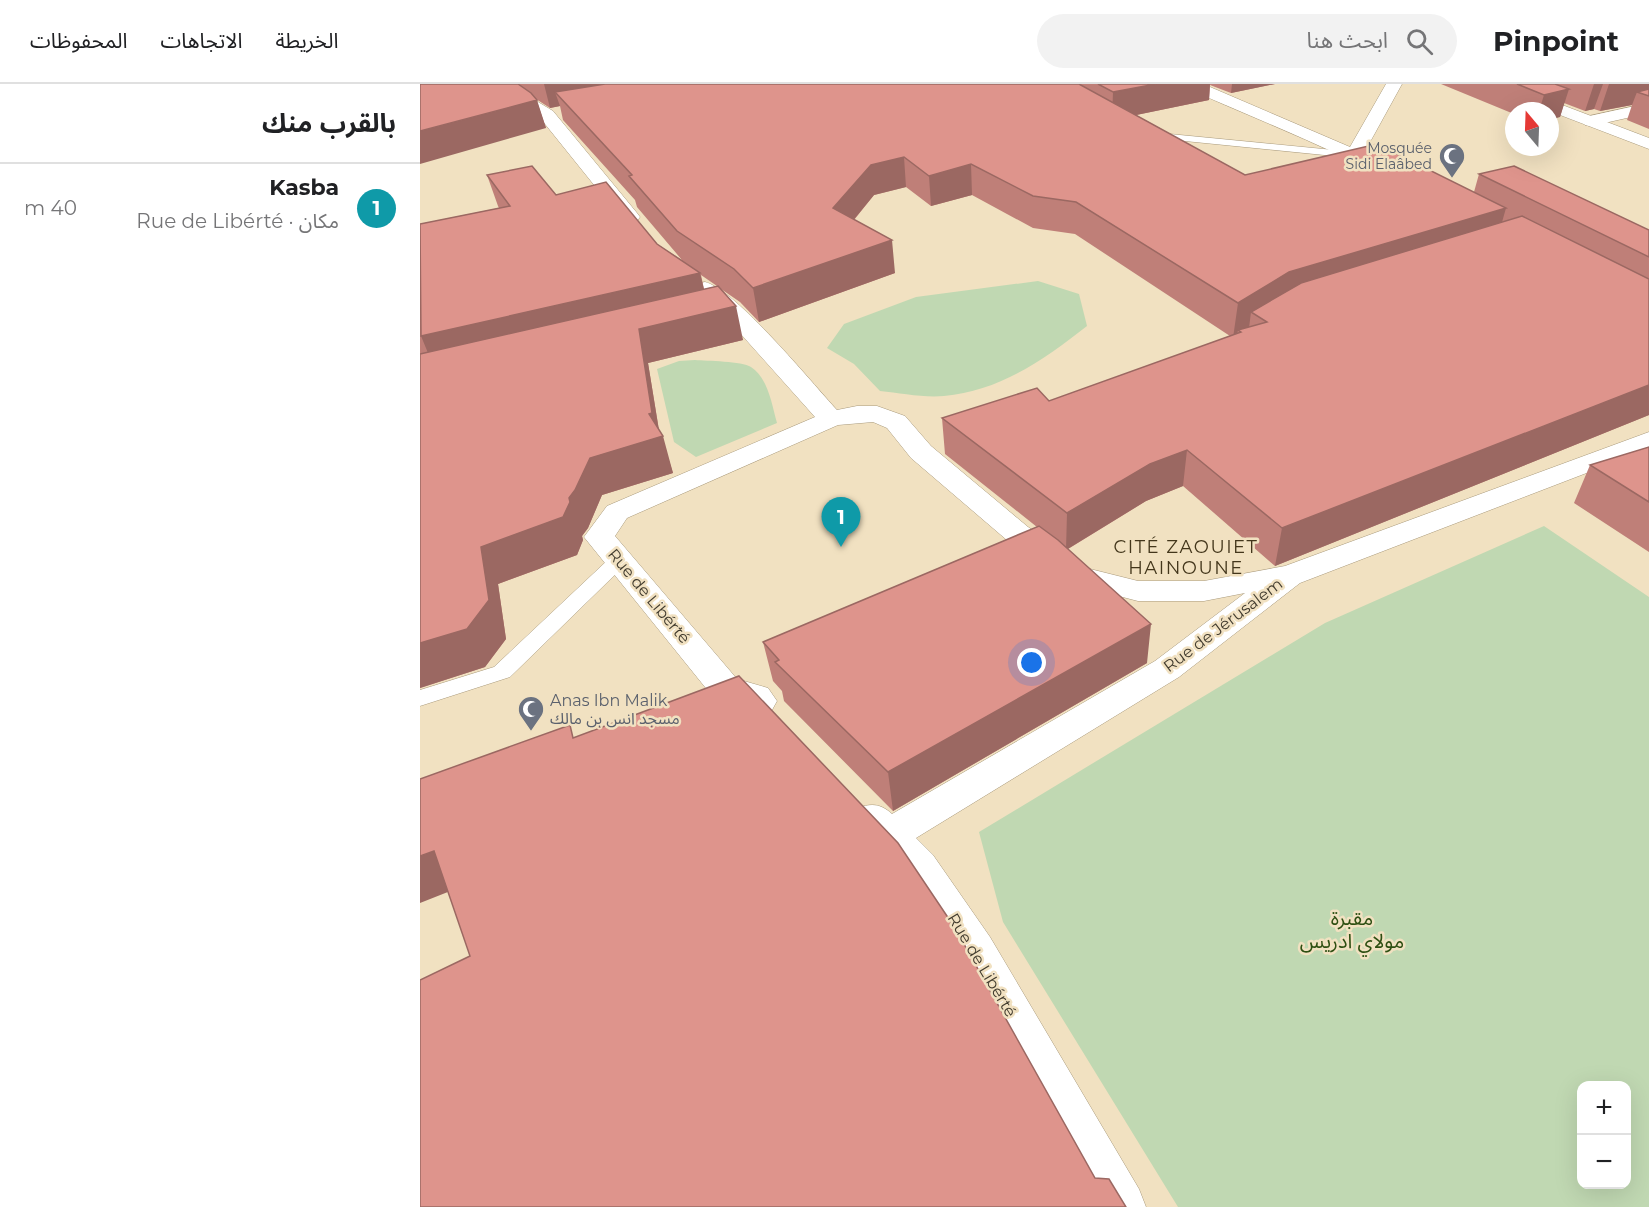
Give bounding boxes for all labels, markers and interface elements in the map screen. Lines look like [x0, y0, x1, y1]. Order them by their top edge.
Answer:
search box [1037, 14, 1457, 68]
text: Pinpoint [1493, 24, 1619, 58]
icon: search [1403, 25, 1436, 58]
text: ابحث هنا [1307, 27, 1388, 54]
text: المحفوظات [30, 28, 127, 53]
text: الاتجاهات [160, 28, 242, 53]
text: الخريطة [275, 28, 338, 53]
north arrow [1505, 102, 1559, 156]
text: بالقرب منك [262, 107, 396, 139]
place label: Mosquée Sidi Elaâbed [1346, 139, 1432, 173]
mosque icon: Mosquée Sidi Elaâbed [1437, 141, 1467, 179]
text: Kasba [269, 174, 339, 201]
text: 40 m [24, 196, 77, 220]
text: 1 [373, 196, 380, 220]
text: مكان · Rue de Libérté [136, 209, 339, 233]
pin: 1 [822, 498, 860, 547]
district label: CITÉ ZAOUIET HAINOUNE [1114, 536, 1258, 579]
street label: Rue de Libérté [604, 545, 694, 647]
street label: Rue de Jérusalem [1160, 574, 1286, 676]
your location [1017, 648, 1046, 677]
place label: Anas Ibn Malik مسجد انس بن مالك [550, 691, 680, 728]
mosque icon: Anas Ibn Malik مسجد انس بن مالك [516, 694, 546, 732]
park label: مقبرة مولاي ادريس [1300, 906, 1404, 957]
street label: Rue de Libérté [944, 910, 1020, 1020]
map controls [1577, 1081, 1631, 1189]
button: + [1577, 1081, 1631, 1135]
button: − [1577, 1135, 1631, 1189]

